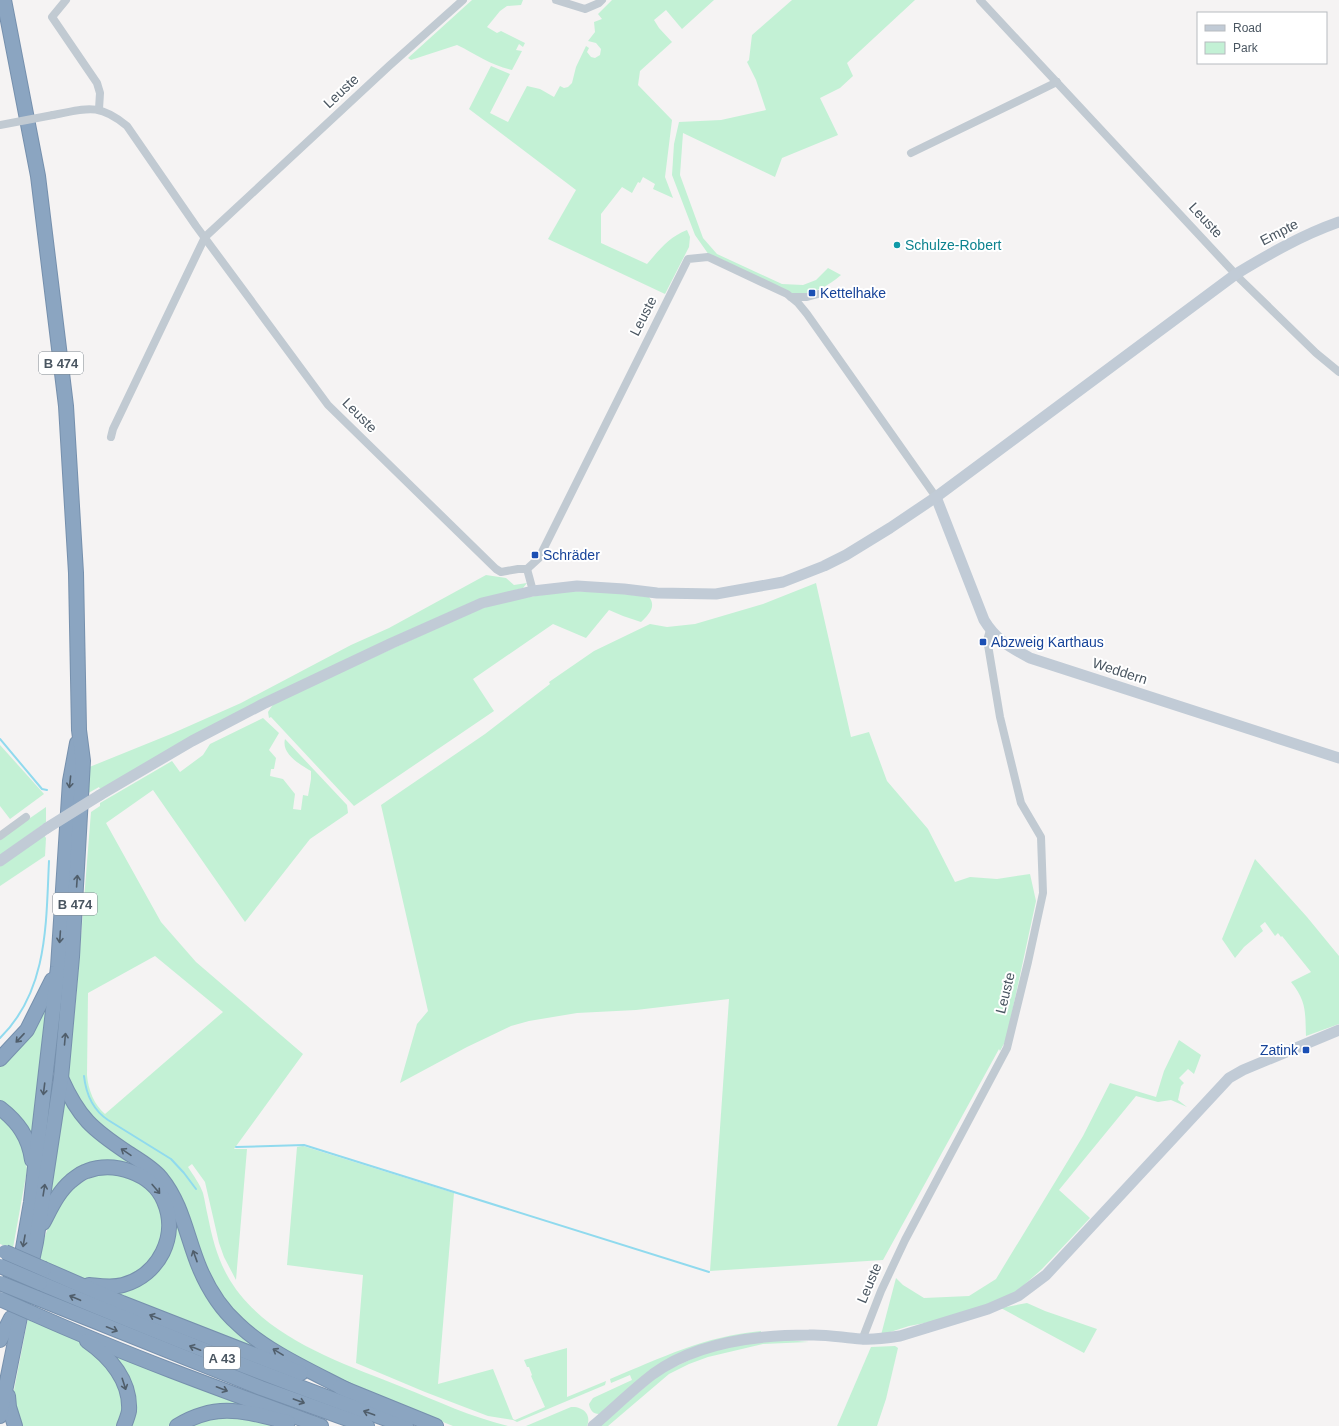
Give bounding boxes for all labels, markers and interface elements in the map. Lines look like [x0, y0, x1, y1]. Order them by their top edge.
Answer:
legend [1197, 12, 1327, 64]
text: Road [1233, 21, 1262, 35]
text: Park [1233, 41, 1259, 55]
street label: Leuste [320, 71, 362, 111]
street label: Leuste [1186, 199, 1226, 241]
street label: Empte [1257, 216, 1301, 248]
place label: Schulze-Robert [905, 237, 1002, 253]
marker: Schulze-Robert [892, 240, 902, 250]
place label: Kettelhake [820, 285, 886, 301]
marker: Kettelhake [807, 288, 817, 298]
street label: Leuste [626, 293, 660, 338]
road number: B 474 [39, 352, 83, 374]
street label: Leuste [339, 394, 381, 436]
place label: Schräder [543, 547, 600, 563]
marker: Schräder [530, 550, 540, 560]
place label: Abzweig Karthaus [991, 634, 1104, 650]
marker: Abzweig Karthaus [978, 637, 988, 647]
street label: Weddern [1091, 655, 1149, 687]
one-way arrow [67, 775, 74, 788]
one-way arrow [73, 875, 80, 888]
road number: B 474 [53, 893, 97, 915]
one-way arrow [56, 930, 64, 943]
street label: Leuste [992, 970, 1018, 1015]
one-way arrow [16, 1032, 25, 1042]
one-way arrow [61, 1033, 68, 1046]
place label: Zatink [1260, 1042, 1299, 1058]
marker: Zatink [1301, 1045, 1311, 1055]
one-way arrow [40, 1082, 48, 1095]
one-way arrow [120, 1147, 131, 1156]
one-way arrow [151, 1183, 160, 1194]
one-way arrow [40, 1184, 48, 1197]
one-way arrow [20, 1234, 28, 1247]
one-way arrow [191, 1250, 199, 1262]
street label: Leuste [853, 1260, 885, 1305]
one-way arrow [69, 1294, 81, 1301]
one-way arrow [150, 1312, 162, 1320]
one-way arrow [106, 1325, 118, 1333]
one-way arrow [190, 1343, 202, 1351]
road number: A 43 [204, 1347, 240, 1369]
one-way arrow [273, 1348, 284, 1356]
one-way arrow [121, 1378, 128, 1391]
one-way arrow [215, 1386, 227, 1394]
one-way arrow [292, 1398, 305, 1405]
one-way arrow [363, 1409, 376, 1416]

